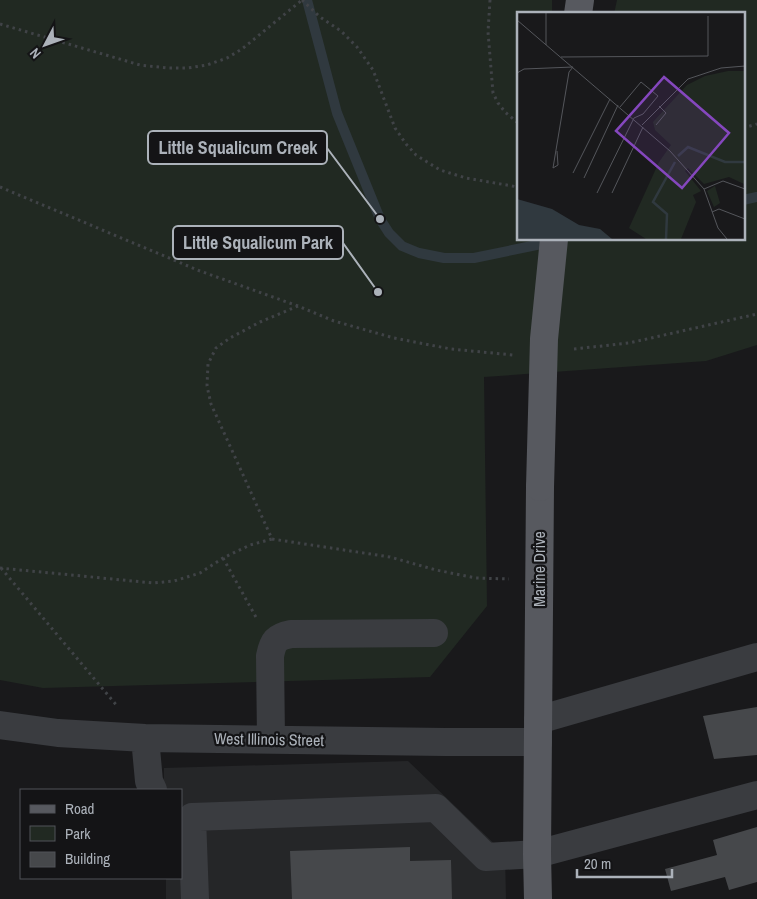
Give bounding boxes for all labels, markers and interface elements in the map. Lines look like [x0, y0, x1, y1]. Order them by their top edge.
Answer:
inset map [517, 12, 744, 240]
north arrow [20, 20, 70, 70]
text: N [26, 44, 45, 63]
callout: Little Squalicum Creek [148, 131, 327, 164]
text: Little Squalicum Creek [158, 135, 318, 160]
callout: Little Squalicum Park [173, 226, 343, 259]
text: Little Squalicum Park [183, 230, 334, 255]
street label: Marine Drive [528, 531, 550, 607]
street label: West Illinois Street [214, 727, 324, 751]
legend [20, 789, 182, 879]
text: Road [65, 798, 94, 819]
text: Park [65, 823, 91, 844]
scale bar [577, 846, 672, 878]
text: Building [65, 848, 110, 869]
text: 20 m [584, 853, 611, 874]

